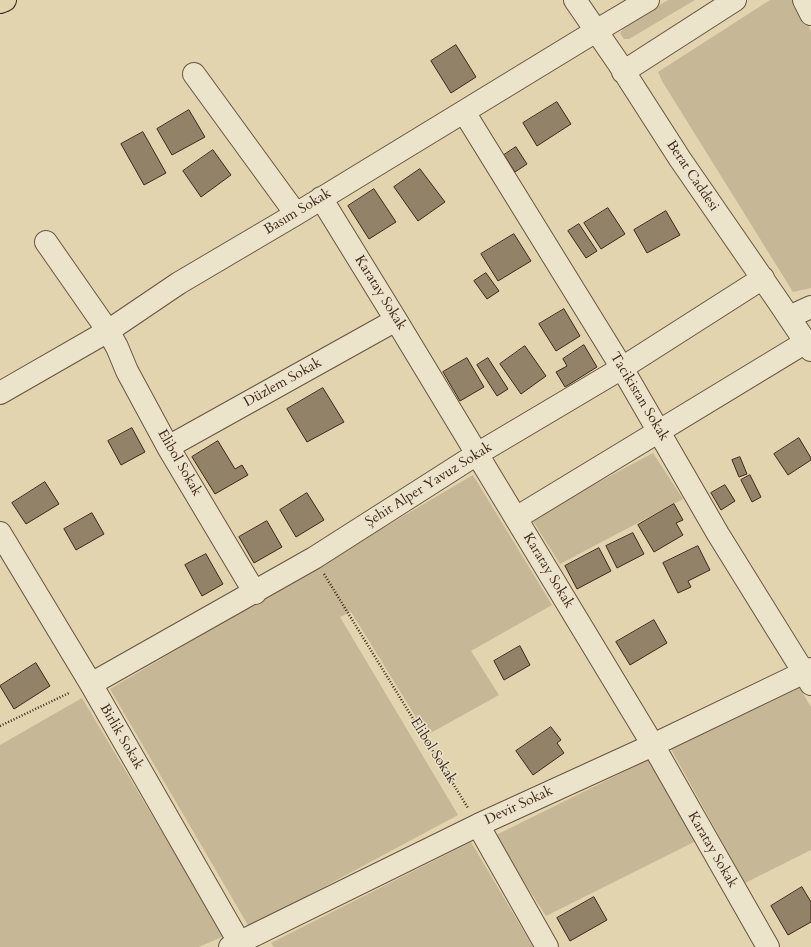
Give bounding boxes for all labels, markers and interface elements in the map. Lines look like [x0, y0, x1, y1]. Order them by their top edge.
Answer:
street label: Berat Caddesi [662, 137, 722, 215]
street label: Basım Sokak [261, 185, 335, 239]
street label: Karatay Sokak [350, 253, 410, 333]
street label: Tacikistan Sokak [606, 350, 672, 444]
street label: Düzlem Sokak [241, 355, 325, 411]
street label: Elibol Sokak [153, 427, 205, 499]
street label: Şehit Alper Yavuz Sokak [363, 439, 495, 531]
street label: Karatay Sokak [519, 530, 577, 612]
street label: Birlik Sokak [95, 701, 147, 773]
street label: Elibol Sokak [406, 715, 460, 787]
street label: Devir Sokak [482, 783, 556, 829]
street label: Karatay Sokak [684, 809, 740, 891]

